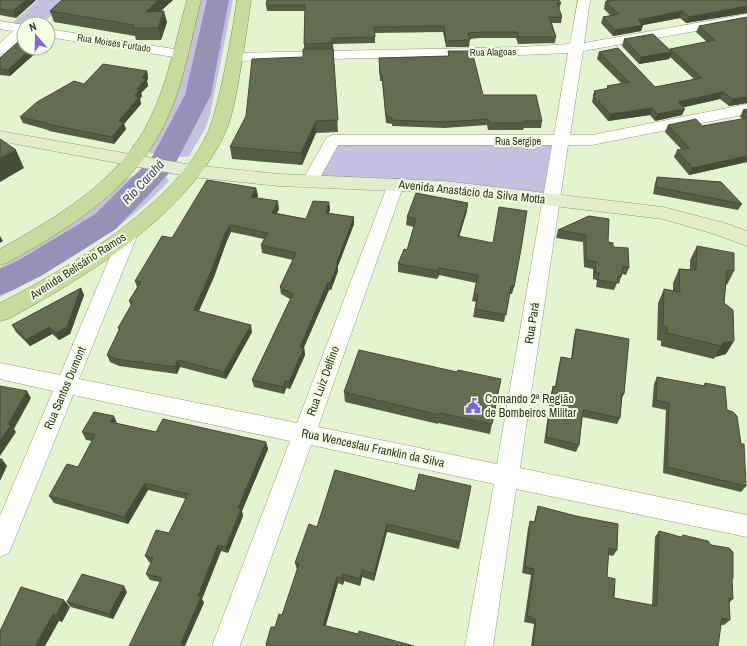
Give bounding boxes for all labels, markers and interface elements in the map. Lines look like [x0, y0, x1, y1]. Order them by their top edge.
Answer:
north arrow [16, 16, 56, 56]
text: N [27, 19, 38, 34]
street label: Rua Moisés Furtado [76, 31, 152, 55]
street label: Rua Alagoas [470, 45, 516, 59]
street label: Rua Sergipe [495, 135, 541, 148]
water label: Rio Carahá [118, 156, 168, 208]
street label: Avenida Anastácio da Silva Motta [397, 176, 547, 208]
street label: Avenida Belisário Ramos [26, 229, 129, 304]
street label: Rua Pará [521, 301, 543, 345]
street label: Rua Santos Dumont [40, 344, 90, 432]
street label: Rua Luiz Delfino [303, 344, 343, 418]
place label: Comando 2ª Região de Bombeiros Militar [485, 391, 577, 421]
public building icon: Comando 2ª Região de Bombeiros Militar [464, 397, 482, 415]
street label: Rua Wenceslau Franklin da Silva [300, 425, 447, 471]

